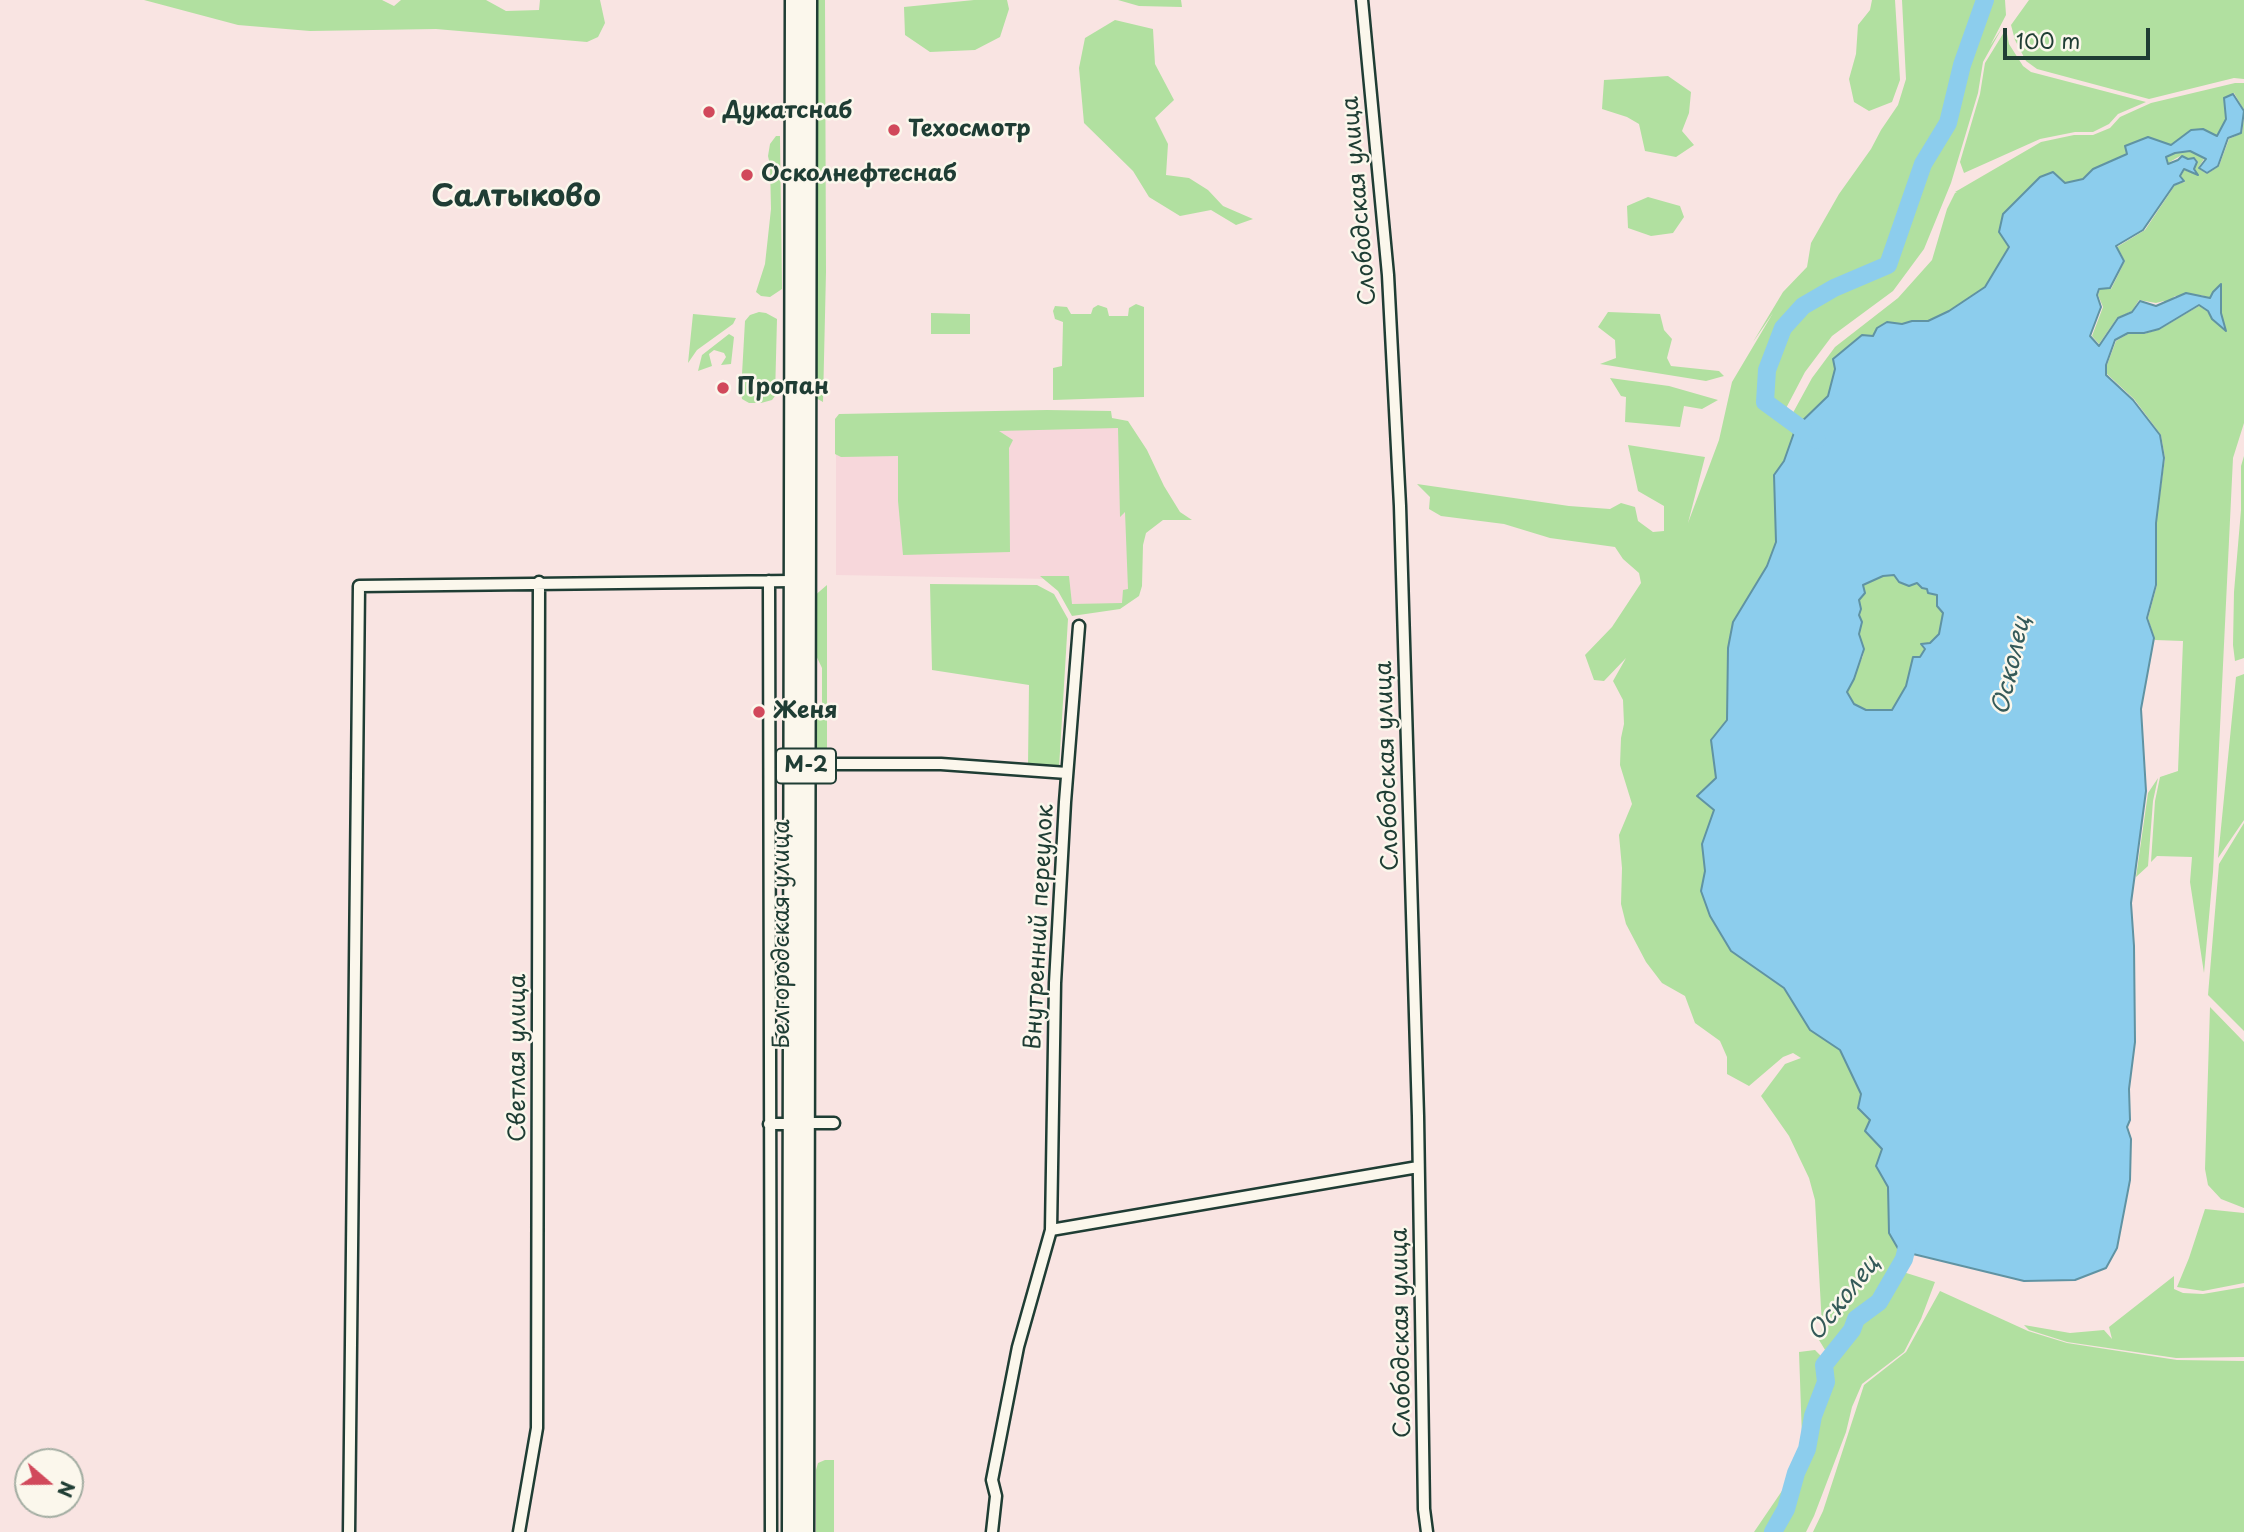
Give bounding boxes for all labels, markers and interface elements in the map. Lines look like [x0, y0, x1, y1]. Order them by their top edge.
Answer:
scale bar [2006, 14, 2153, 58]
text: 100 m [2016, 24, 2080, 56]
street label: Слободская улица [1337, 95, 1383, 307]
place label: Дукатснаб [723, 98, 852, 126]
marker: Дукатснаб [701, 104, 717, 120]
place label: Техосмотр [908, 116, 1031, 144]
marker: Техосмотр [886, 122, 902, 138]
place label: Осколнефтеснаб [761, 161, 957, 189]
marker: Осколнефтеснаб [739, 167, 755, 183]
district label: Салтыково [431, 180, 601, 216]
place label: Пропан [737, 374, 829, 402]
marker: Пропан [715, 380, 731, 396]
water label: Осколец [1987, 614, 2037, 718]
street label: Слободская улица [1371, 661, 1405, 871]
place label: Женя [773, 698, 838, 726]
marker: Женя [751, 704, 767, 720]
road number: М-2 [776, 748, 836, 784]
street label: Внутренний переулок [1020, 804, 1060, 1050]
street label: Белгородская улица [769, 819, 797, 1049]
street label: Светлая улица [505, 974, 533, 1142]
street label: Слободская улица [1386, 1228, 1418, 1438]
water label: Осколец [1802, 1251, 1886, 1347]
north arrow [14, 1448, 84, 1518]
text: N [51, 1478, 83, 1501]

